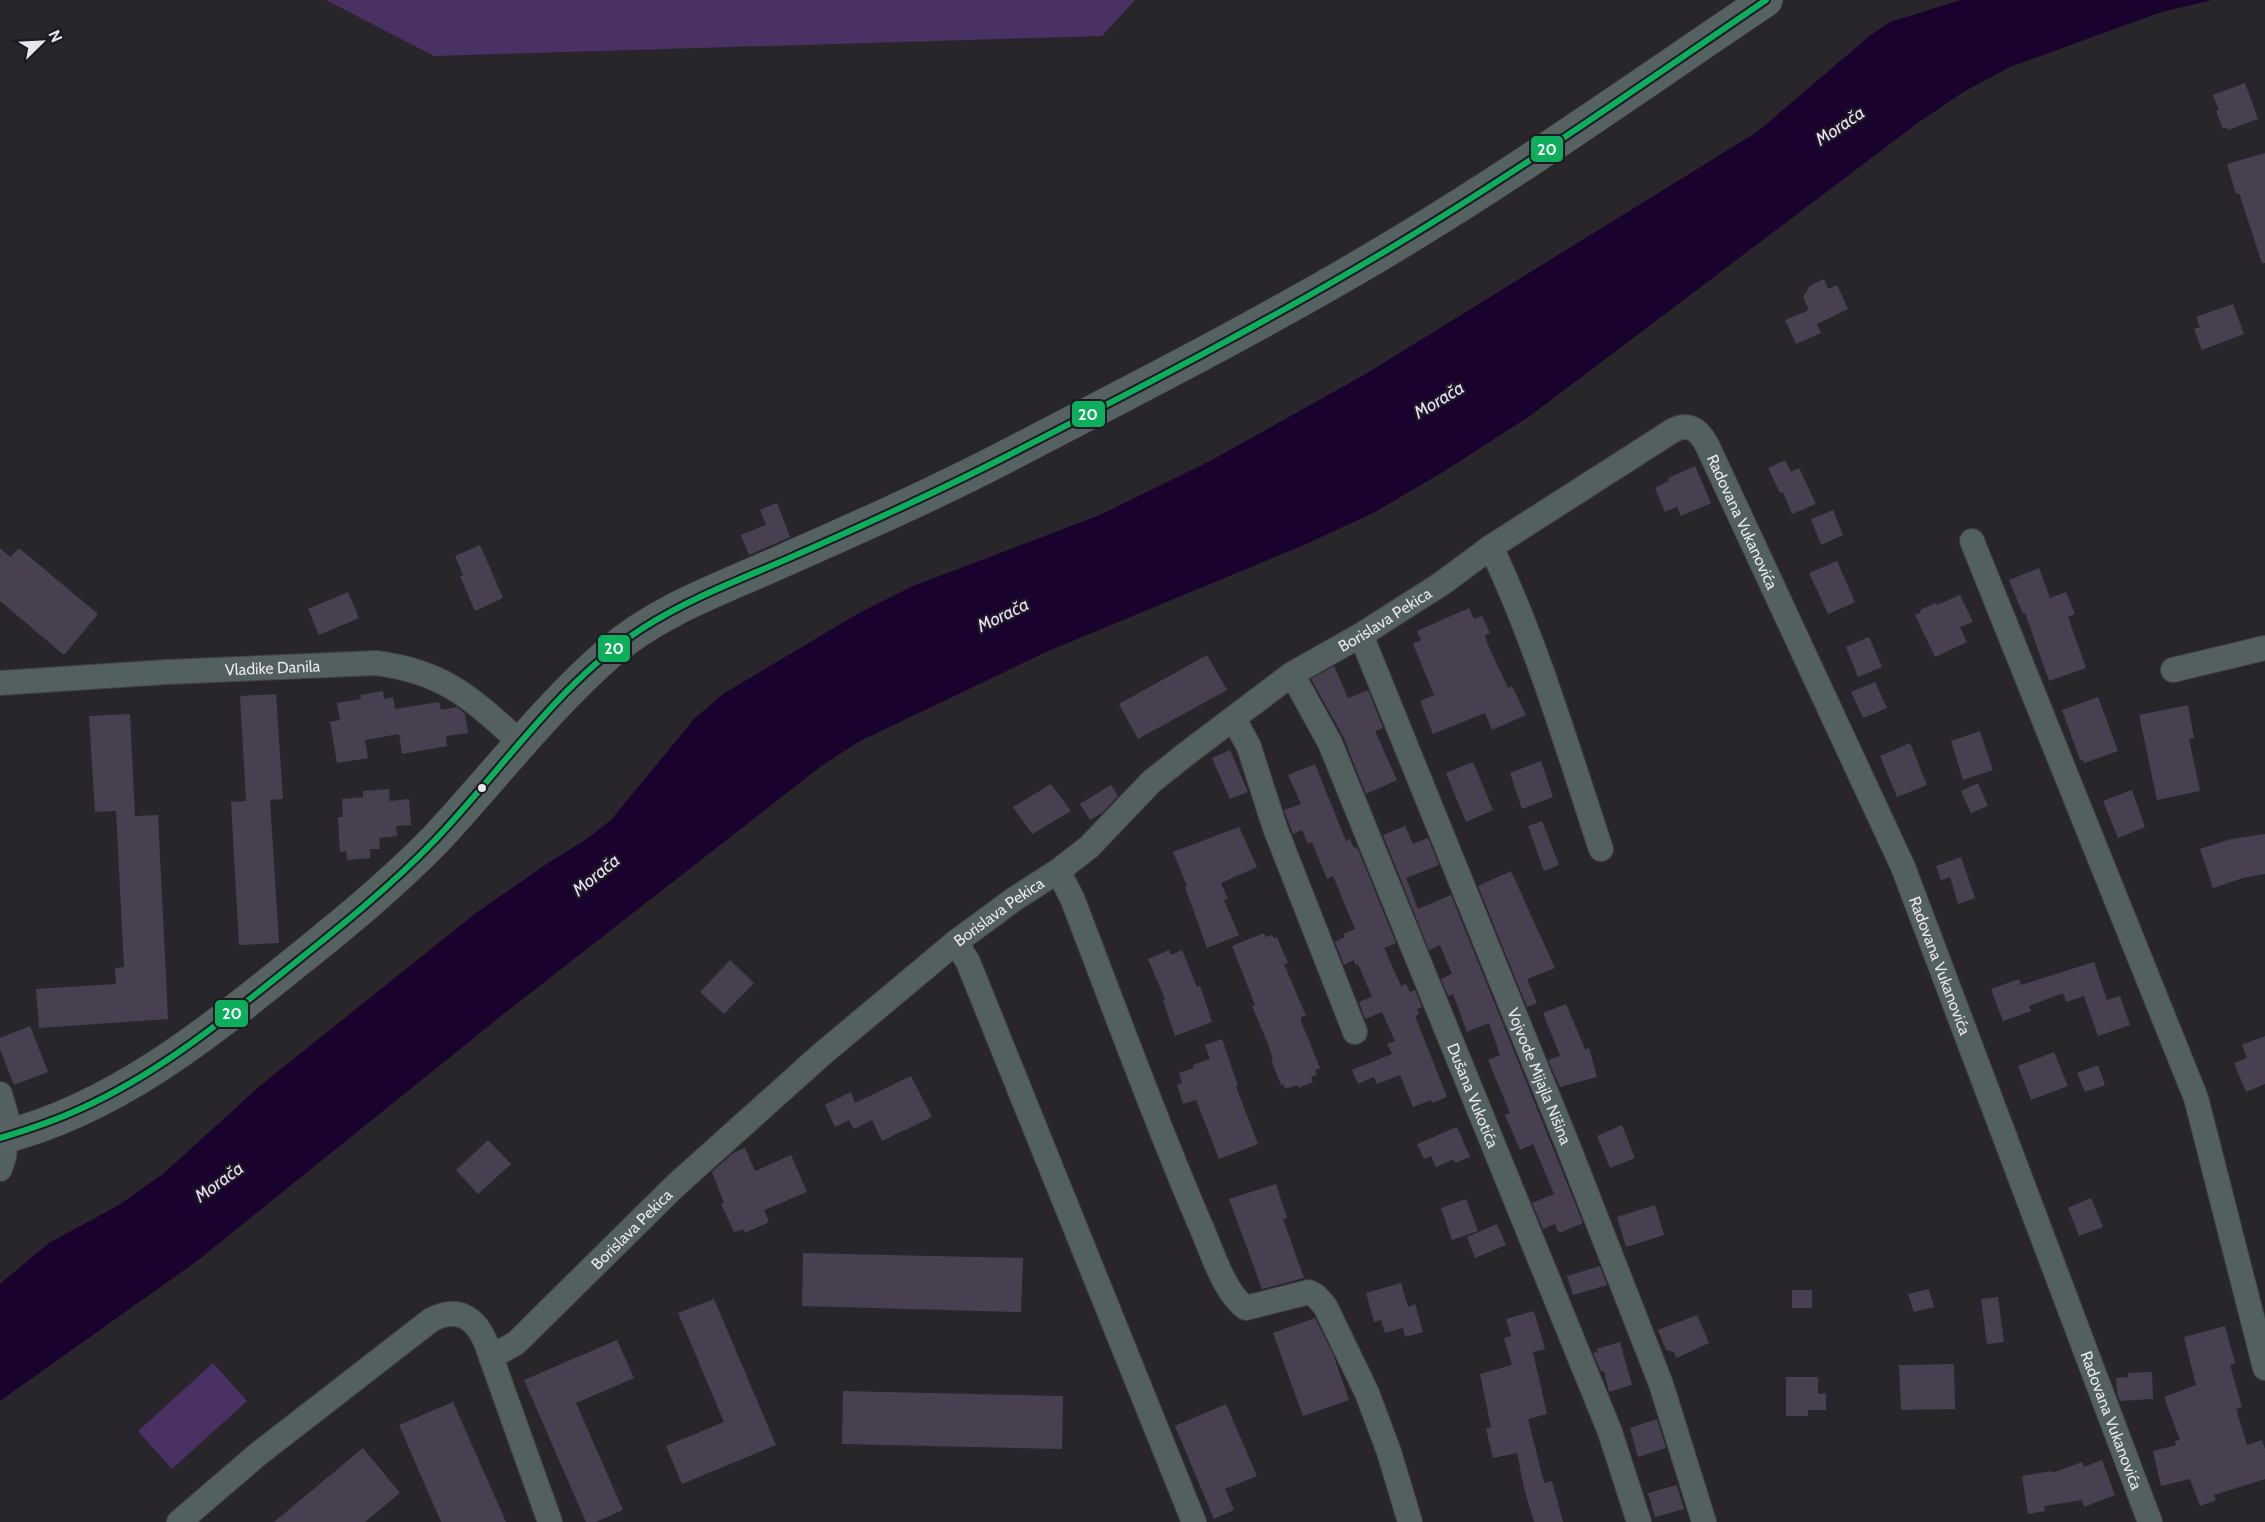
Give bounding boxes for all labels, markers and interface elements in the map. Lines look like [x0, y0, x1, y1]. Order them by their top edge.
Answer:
north arrow [12, 12, 72, 72]
text: N [44, 27, 66, 45]
water label: Morača [1810, 102, 1869, 151]
line badge: 20 [1530, 135, 1564, 163]
text: 20 [1537, 140, 1557, 159]
water label: Morača [1409, 376, 1468, 424]
line badge: 20 [1071, 400, 1106, 428]
text: 20 [1078, 405, 1098, 424]
street label: Radovana Vukanovića [1703, 451, 1782, 593]
street label: Borislava Pekica [1335, 583, 1435, 656]
water label: Morača [973, 593, 1033, 637]
line badge: 20 [597, 634, 631, 663]
text: 20 [604, 639, 624, 658]
street label: Vladike Danila [225, 656, 321, 679]
unlabelled marker [476, 782, 488, 794]
water label: Morača [567, 849, 624, 901]
street label: Borislava Pekica [950, 873, 1048, 950]
street label: Radovana Vukanovića [1905, 894, 1975, 1038]
line badge: 20 [214, 999, 249, 1028]
text: 20 [222, 1004, 242, 1023]
street label: Vojvode Mijajla Nišina [1503, 1005, 1575, 1148]
street label: Dušana Vukotića [1443, 1040, 1503, 1151]
water label: Morača [189, 1157, 248, 1208]
street label: Borislava Pekica [587, 1185, 676, 1274]
street label: Radovana Vukanovića [2076, 1348, 2146, 1493]

